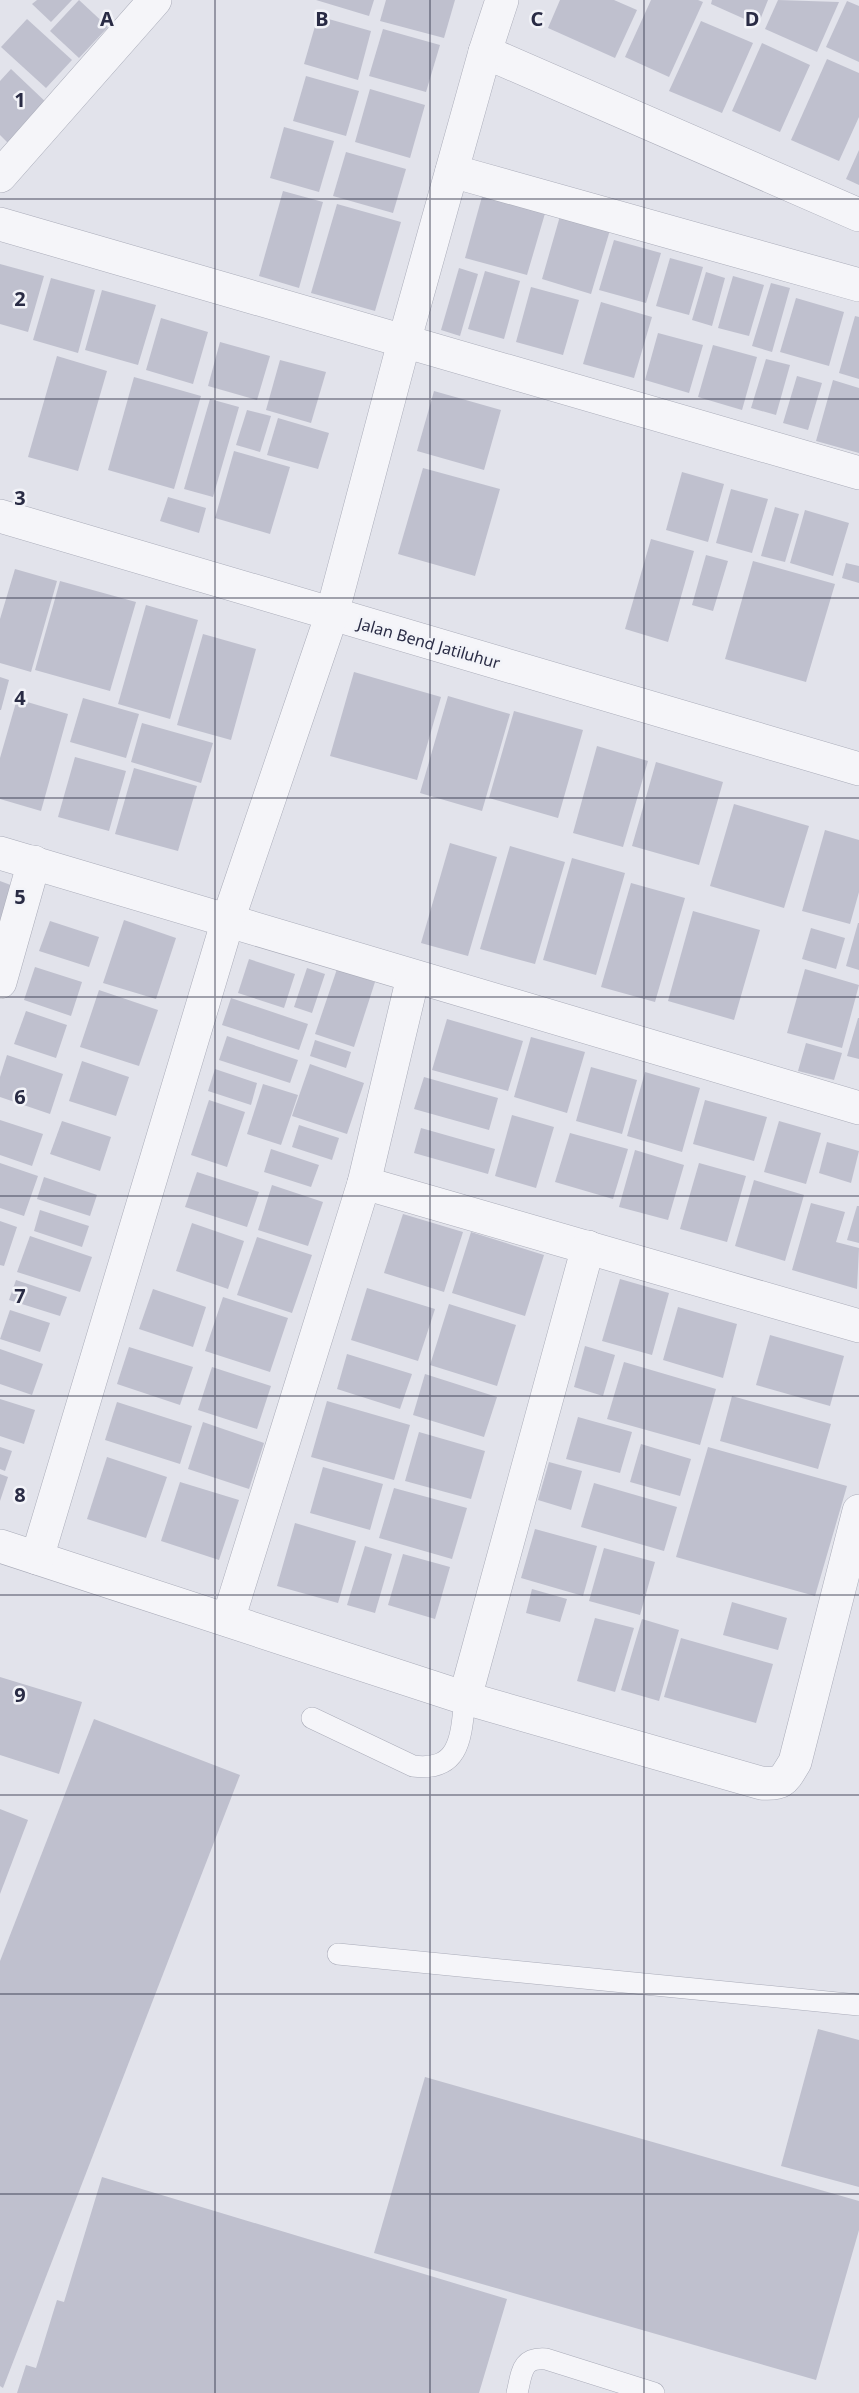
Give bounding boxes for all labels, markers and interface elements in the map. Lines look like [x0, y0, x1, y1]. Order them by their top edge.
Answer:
text: A [100, 5, 114, 32]
text: B [315, 5, 329, 32]
text: C [531, 5, 544, 32]
text: D [745, 5, 759, 32]
text: 1 [14, 86, 26, 113]
text: 2 [14, 285, 26, 312]
text: 3 [14, 484, 26, 511]
street label: Jalan Bend Jatiluhur [353, 612, 503, 674]
text: 4 [14, 684, 26, 711]
text: 5 [14, 883, 26, 910]
text: 6 [14, 1083, 26, 1110]
text: 7 [14, 1282, 26, 1309]
text: 8 [14, 1481, 26, 1508]
text: 9 [14, 1681, 26, 1708]

